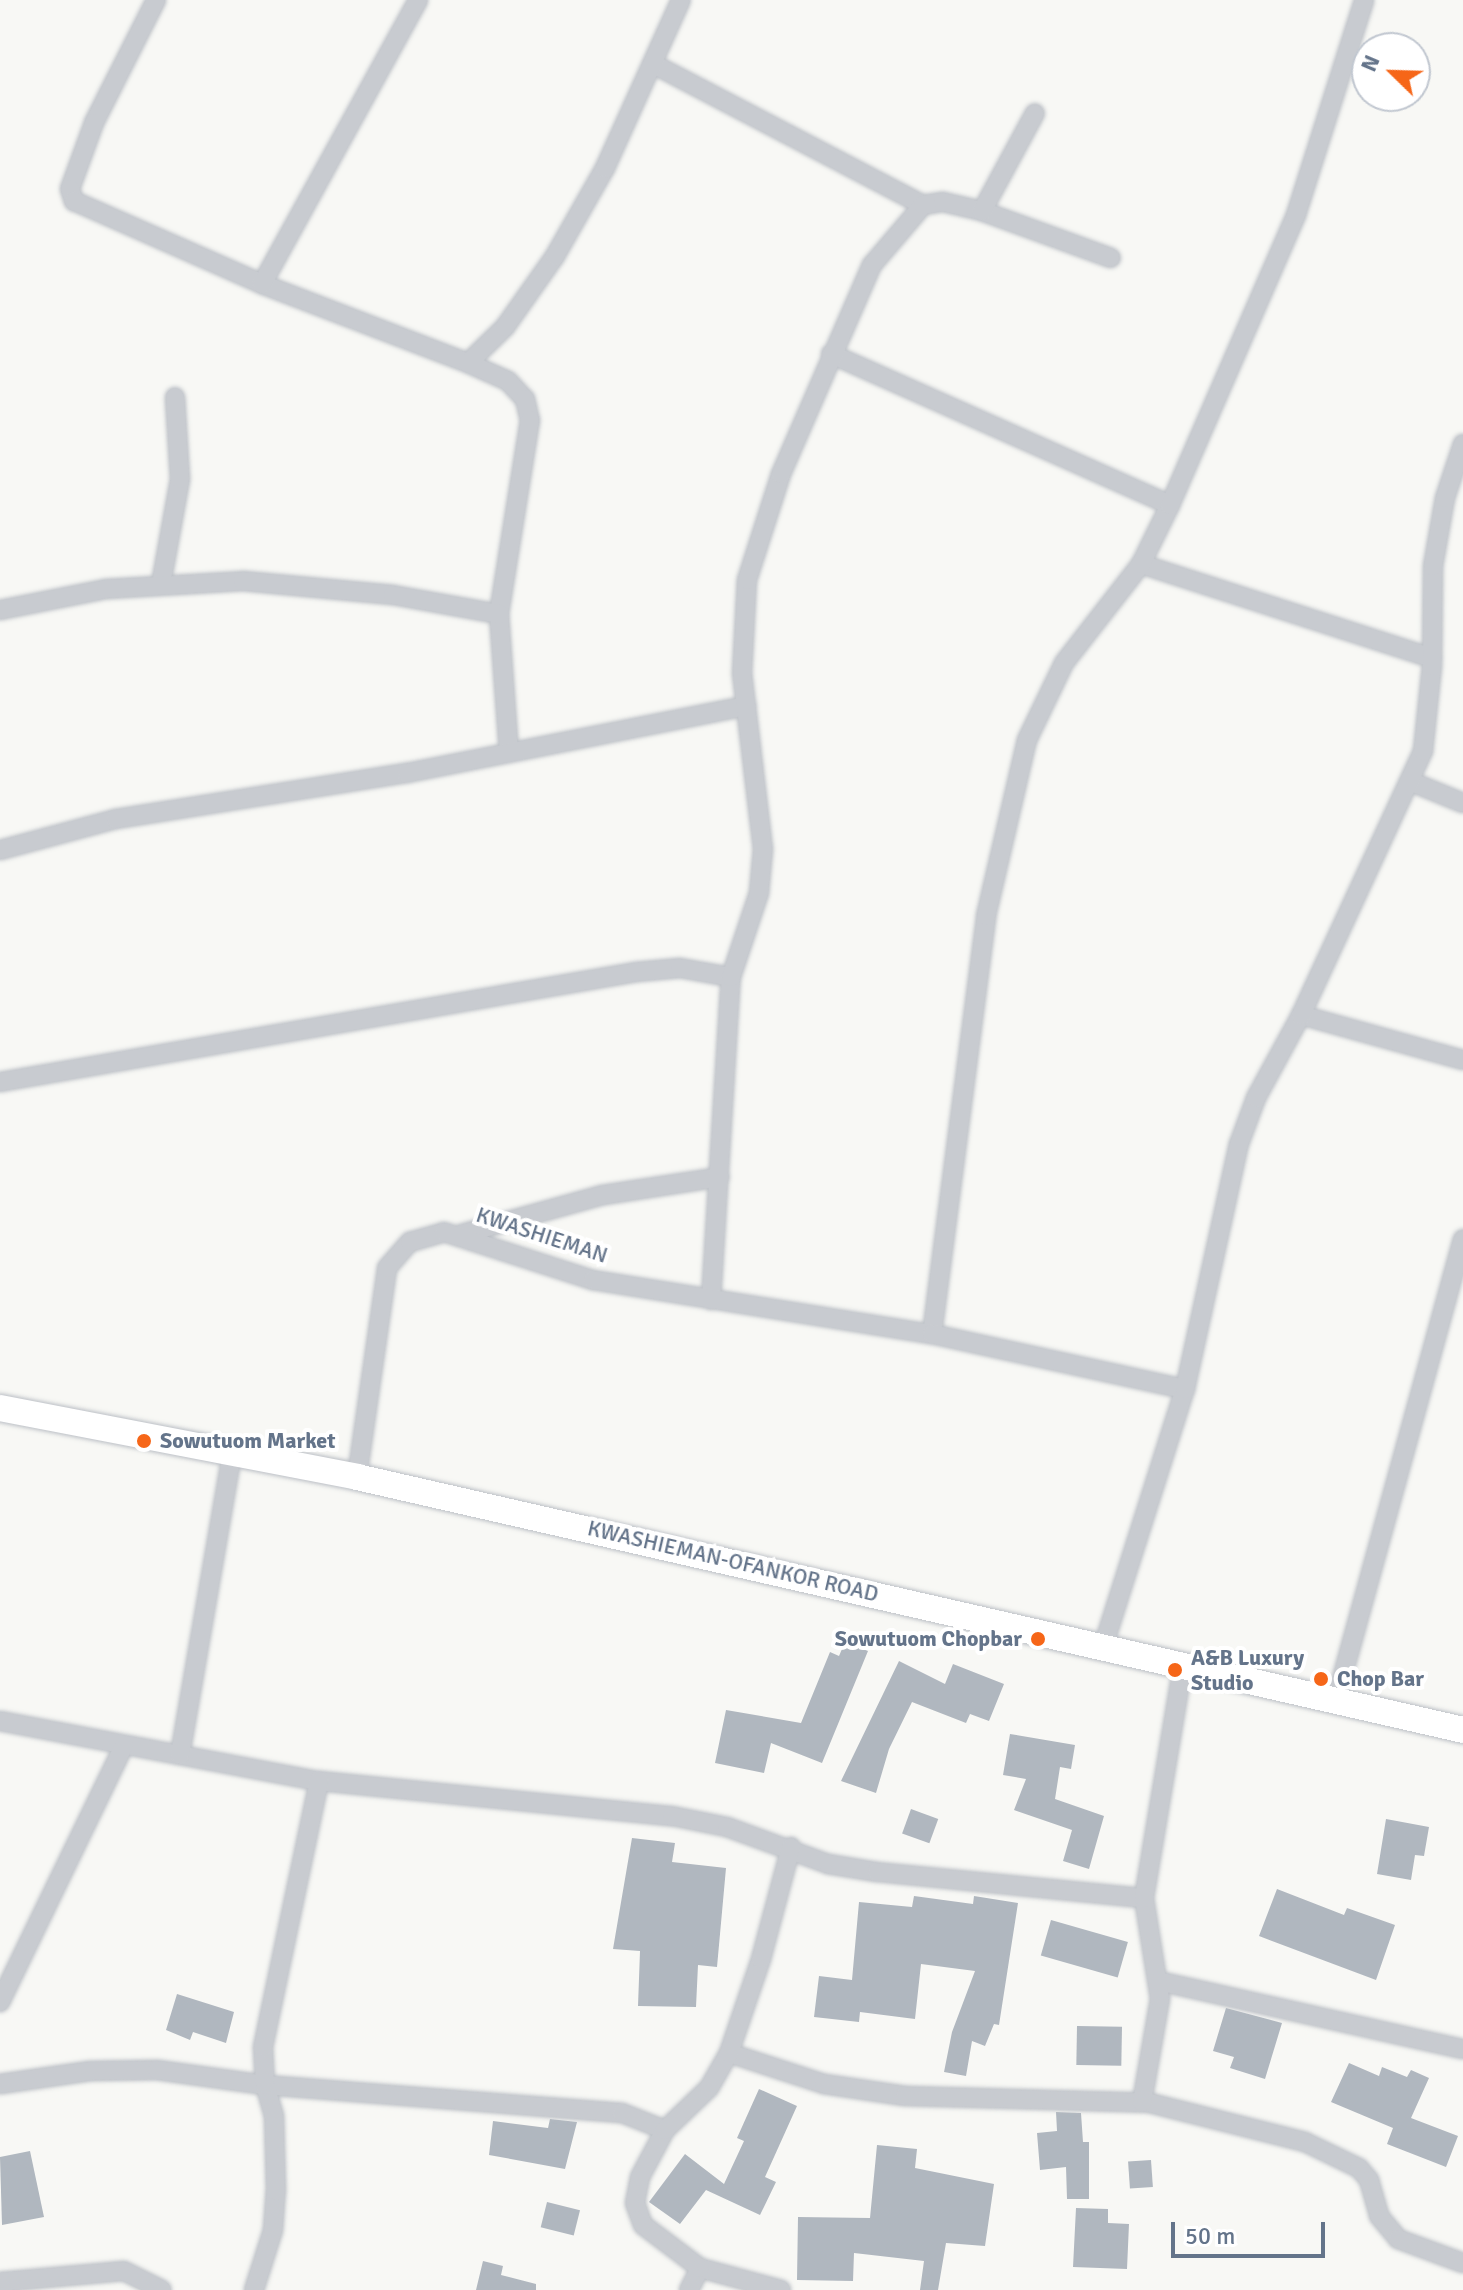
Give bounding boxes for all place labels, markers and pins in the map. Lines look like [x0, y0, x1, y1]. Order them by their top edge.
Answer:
place label: Sowutuom Market [160, 1428, 335, 1454]
marker: Sowutuom Market [135, 1432, 153, 1450]
place label: Sowutuom Chopbar [835, 1626, 1022, 1652]
marker: Sowutuom Chopbar [1029, 1630, 1047, 1648]
place label: A&B Luxury Studio [1191, 1644, 1304, 1696]
marker: A&B Luxury Studio [1166, 1661, 1184, 1679]
place label: Chop Bar [1337, 1666, 1424, 1692]
marker: Chop Bar [1312, 1670, 1330, 1688]

